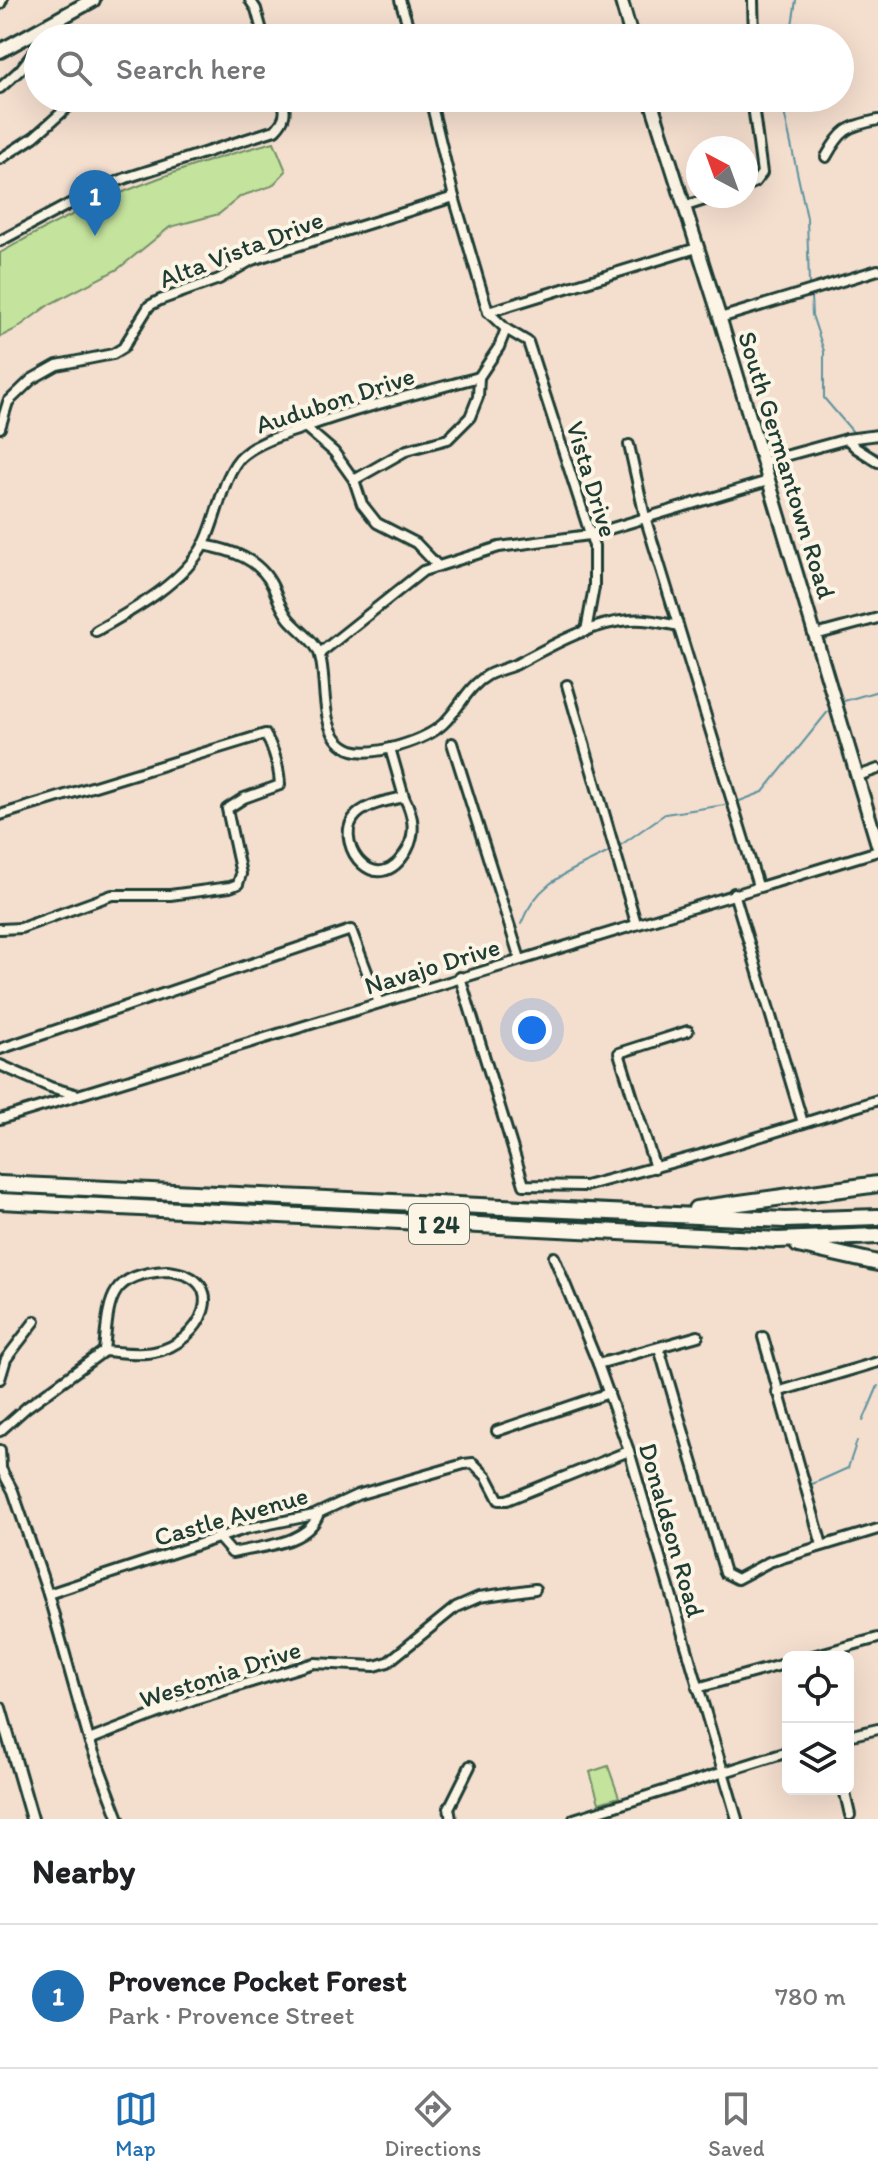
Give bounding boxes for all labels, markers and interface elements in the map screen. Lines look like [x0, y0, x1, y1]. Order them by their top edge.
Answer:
search box [24, 24, 854, 112]
icon: search [52, 46, 96, 90]
text: Search here [116, 50, 266, 87]
north arrow [686, 136, 758, 208]
pin: 1 [69, 170, 121, 236]
street label: Alta Vista Drive [154, 203, 328, 295]
street label: South Germantown Road [731, 327, 843, 603]
street label: Audubon Drive [251, 359, 419, 441]
street label: Vista Drive [559, 417, 625, 541]
street label: Navajo Drive [360, 930, 504, 1002]
your location [512, 1010, 552, 1050]
road number: I 24 [409, 1204, 469, 1244]
street label: Donaldson Road [632, 1439, 712, 1621]
street label: Castle Avenue [150, 1479, 312, 1553]
street label: Westonia Drive [135, 1633, 305, 1715]
map controls [782, 1651, 854, 1795]
button: locate [782, 1651, 854, 1723]
button: layers [782, 1723, 854, 1795]
text: Nearby [32, 1851, 135, 1892]
text: Provence Pocket Forest [108, 1962, 407, 1999]
text: 1 [52, 1980, 64, 2012]
text: 780 m [775, 1980, 846, 2012]
text: Park · Provence Street [108, 1999, 354, 2031]
tab: Map [114, 2087, 158, 2162]
tab: Directions [385, 2087, 481, 2162]
tab: Saved [708, 2087, 764, 2162]

